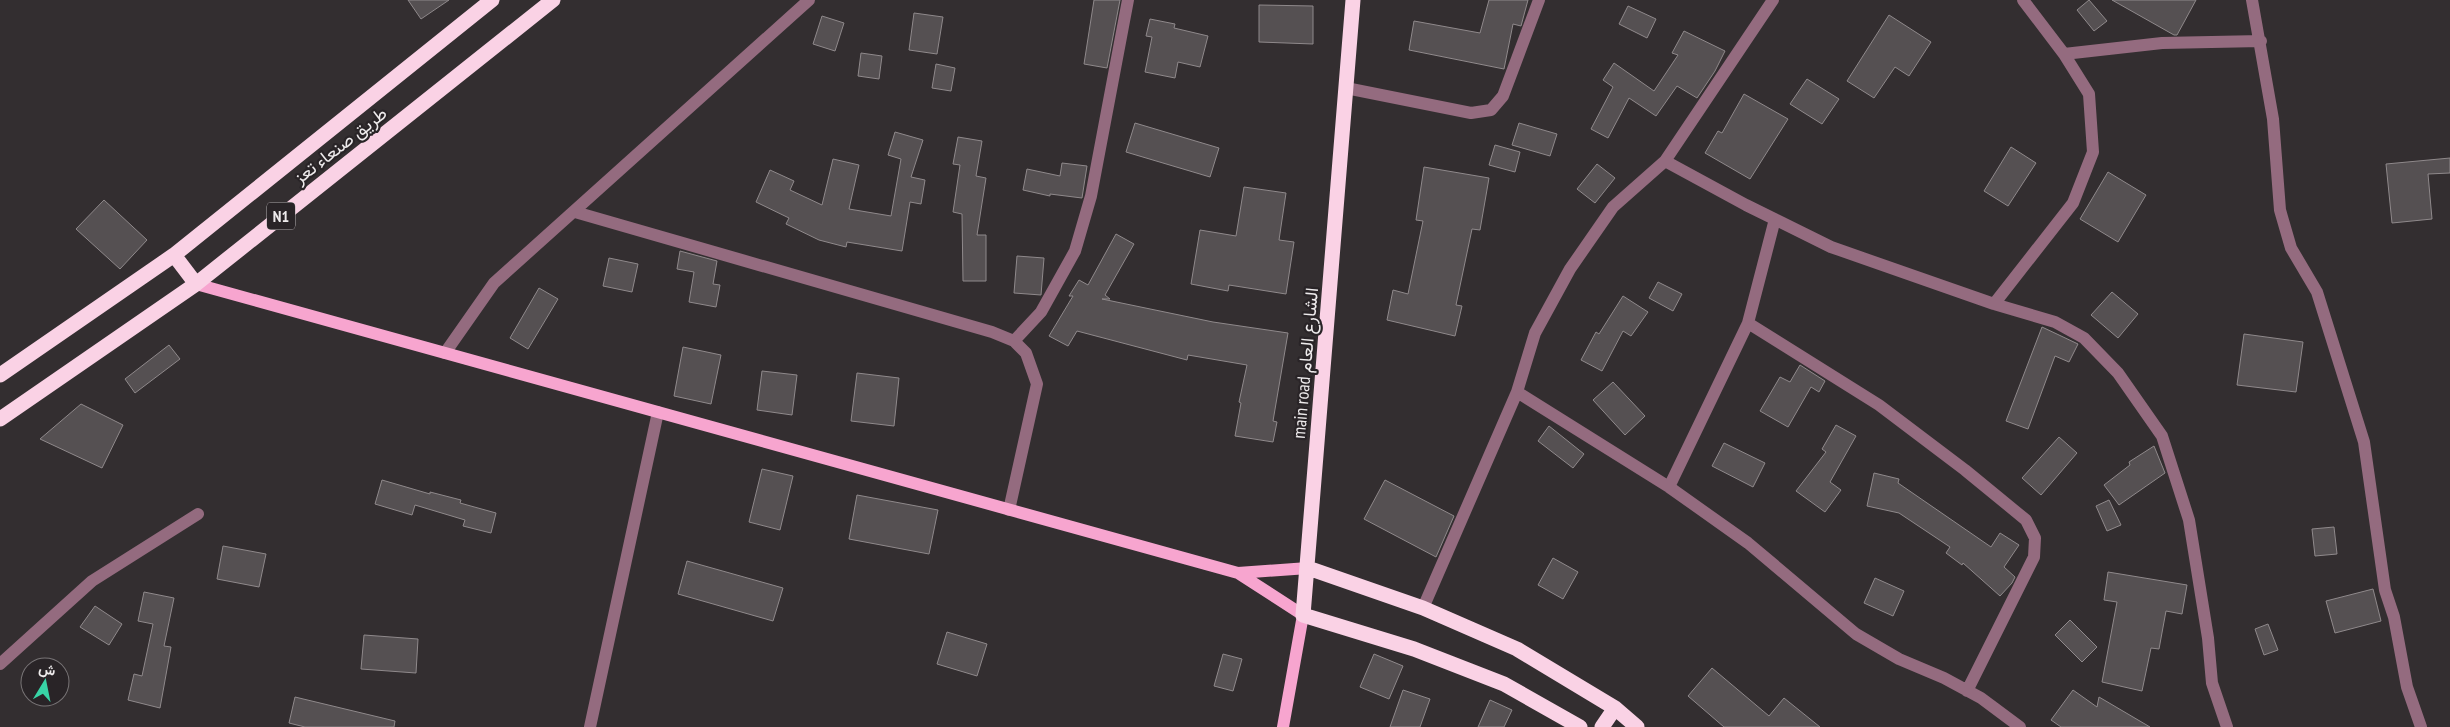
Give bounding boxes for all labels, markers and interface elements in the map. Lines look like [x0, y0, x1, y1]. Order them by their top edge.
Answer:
street label: طريق صنعاء تعز [288, 101, 391, 189]
road number: N1 [267, 202, 295, 230]
street label: main road الشارع العام [1287, 287, 1324, 440]
north arrow [20, 657, 70, 707]
text: ش [37, 659, 57, 680]

